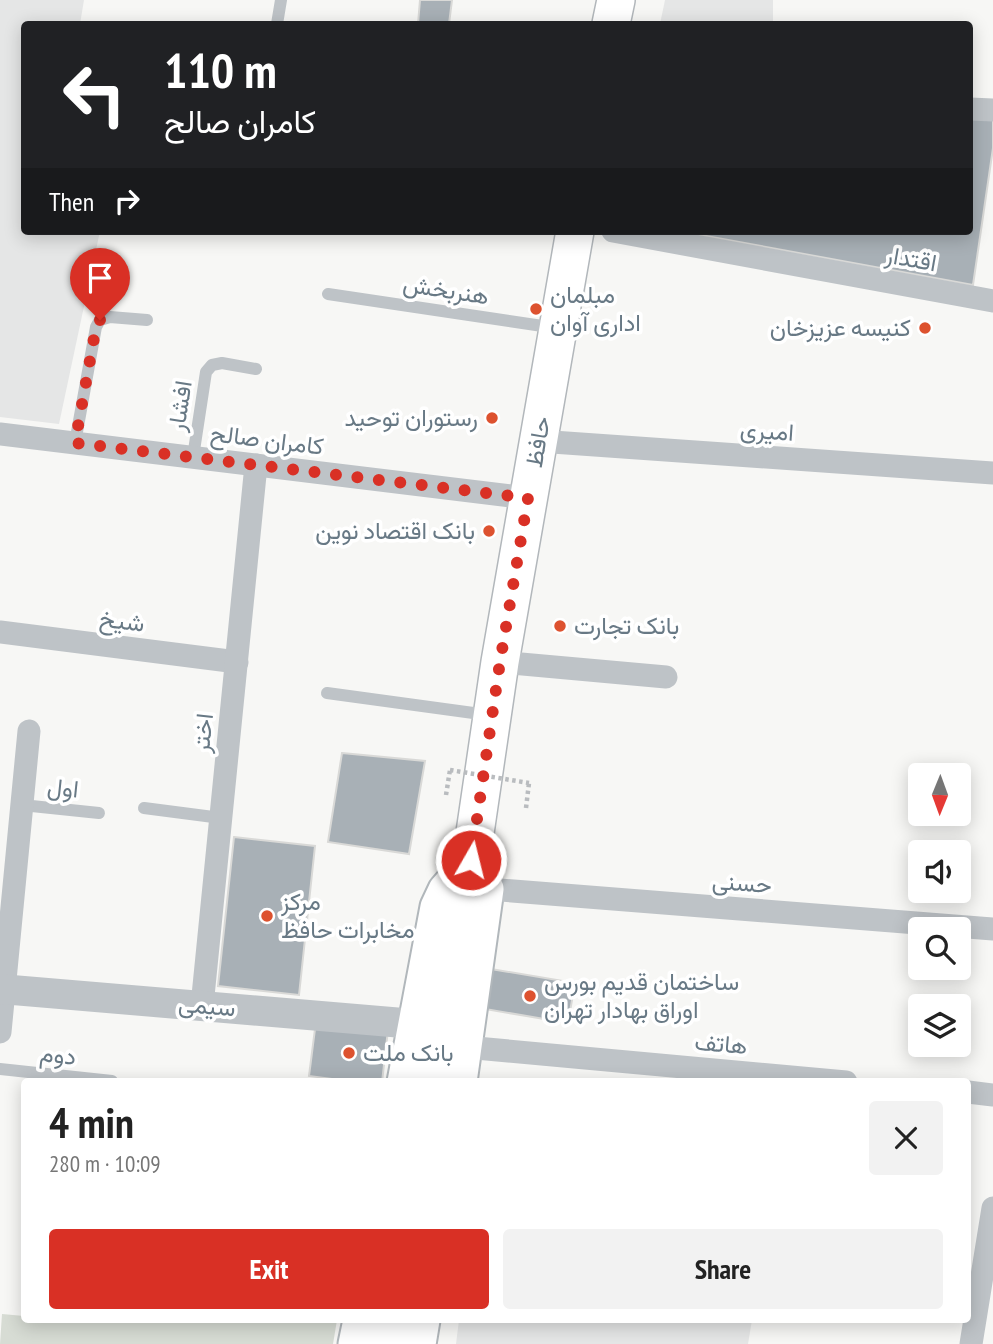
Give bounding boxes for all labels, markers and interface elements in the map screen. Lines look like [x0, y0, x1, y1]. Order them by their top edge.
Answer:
text: 110 m [164, 38, 277, 102]
icon: left [49, 49, 140, 140]
text: کامران صالح [164, 100, 316, 142]
icon: right [108, 182, 146, 220]
text: Then [49, 185, 94, 218]
street label: اقتدار [882, 239, 939, 278]
pin [70, 248, 130, 320]
icon: arrive [81, 259, 119, 297]
street label: هنربخش [401, 267, 491, 312]
place label: مبلمان اداری آوان [550, 279, 641, 338]
marker: مبلمان اداری آوان [528, 301, 544, 317]
place label: کنیسه عزیزخان [770, 312, 911, 343]
marker: کنیسه عزیزخان [917, 320, 933, 336]
street label: افشار [160, 378, 199, 435]
place label: رستوران توحید [344, 402, 478, 433]
marker: رستوران توحید [484, 410, 500, 426]
street label: امیری [739, 413, 795, 448]
street label: حافظ [518, 414, 557, 470]
street label: کامران صالح [208, 417, 326, 464]
place label: بانک اقتصاد نوین [315, 515, 475, 546]
marker: بانک اقتصاد نوین [481, 523, 497, 539]
street label: شیخ [97, 602, 147, 641]
place label: بانک تجارت [574, 610, 679, 641]
marker: بانک تجارت [552, 618, 568, 634]
street label: اختر [185, 712, 220, 755]
north arrow [908, 763, 971, 826]
map controls [908, 763, 971, 1057]
street label: اول [46, 770, 80, 805]
position arrow [434, 823, 508, 897]
button: sound [908, 840, 971, 903]
street label: حسنی [711, 865, 773, 900]
place label: مرکز مخابرات حافظ [280, 886, 414, 945]
marker: مرکز مخابرات حافظ [259, 908, 275, 924]
button: search [908, 917, 971, 980]
place label: ساختمان قدیم بورس اوراق بهادار تهران [544, 966, 739, 1025]
street label: سیمی [177, 988, 237, 1023]
marker: ساختمان قدیم بورس اوراق بهادار تهران [522, 988, 538, 1004]
button: layers [908, 994, 971, 1057]
street label: هاتف [693, 1026, 749, 1061]
street label: دوم [38, 1037, 78, 1073]
place label: بانک ملت [363, 1037, 454, 1068]
marker: بانک ملت [341, 1045, 357, 1061]
text: 4 min [49, 1095, 134, 1150]
button: close [869, 1101, 943, 1175]
text: 280 m · 10:09 [49, 1149, 161, 1178]
button: Exit [49, 1229, 489, 1309]
button: Share [503, 1229, 943, 1309]

